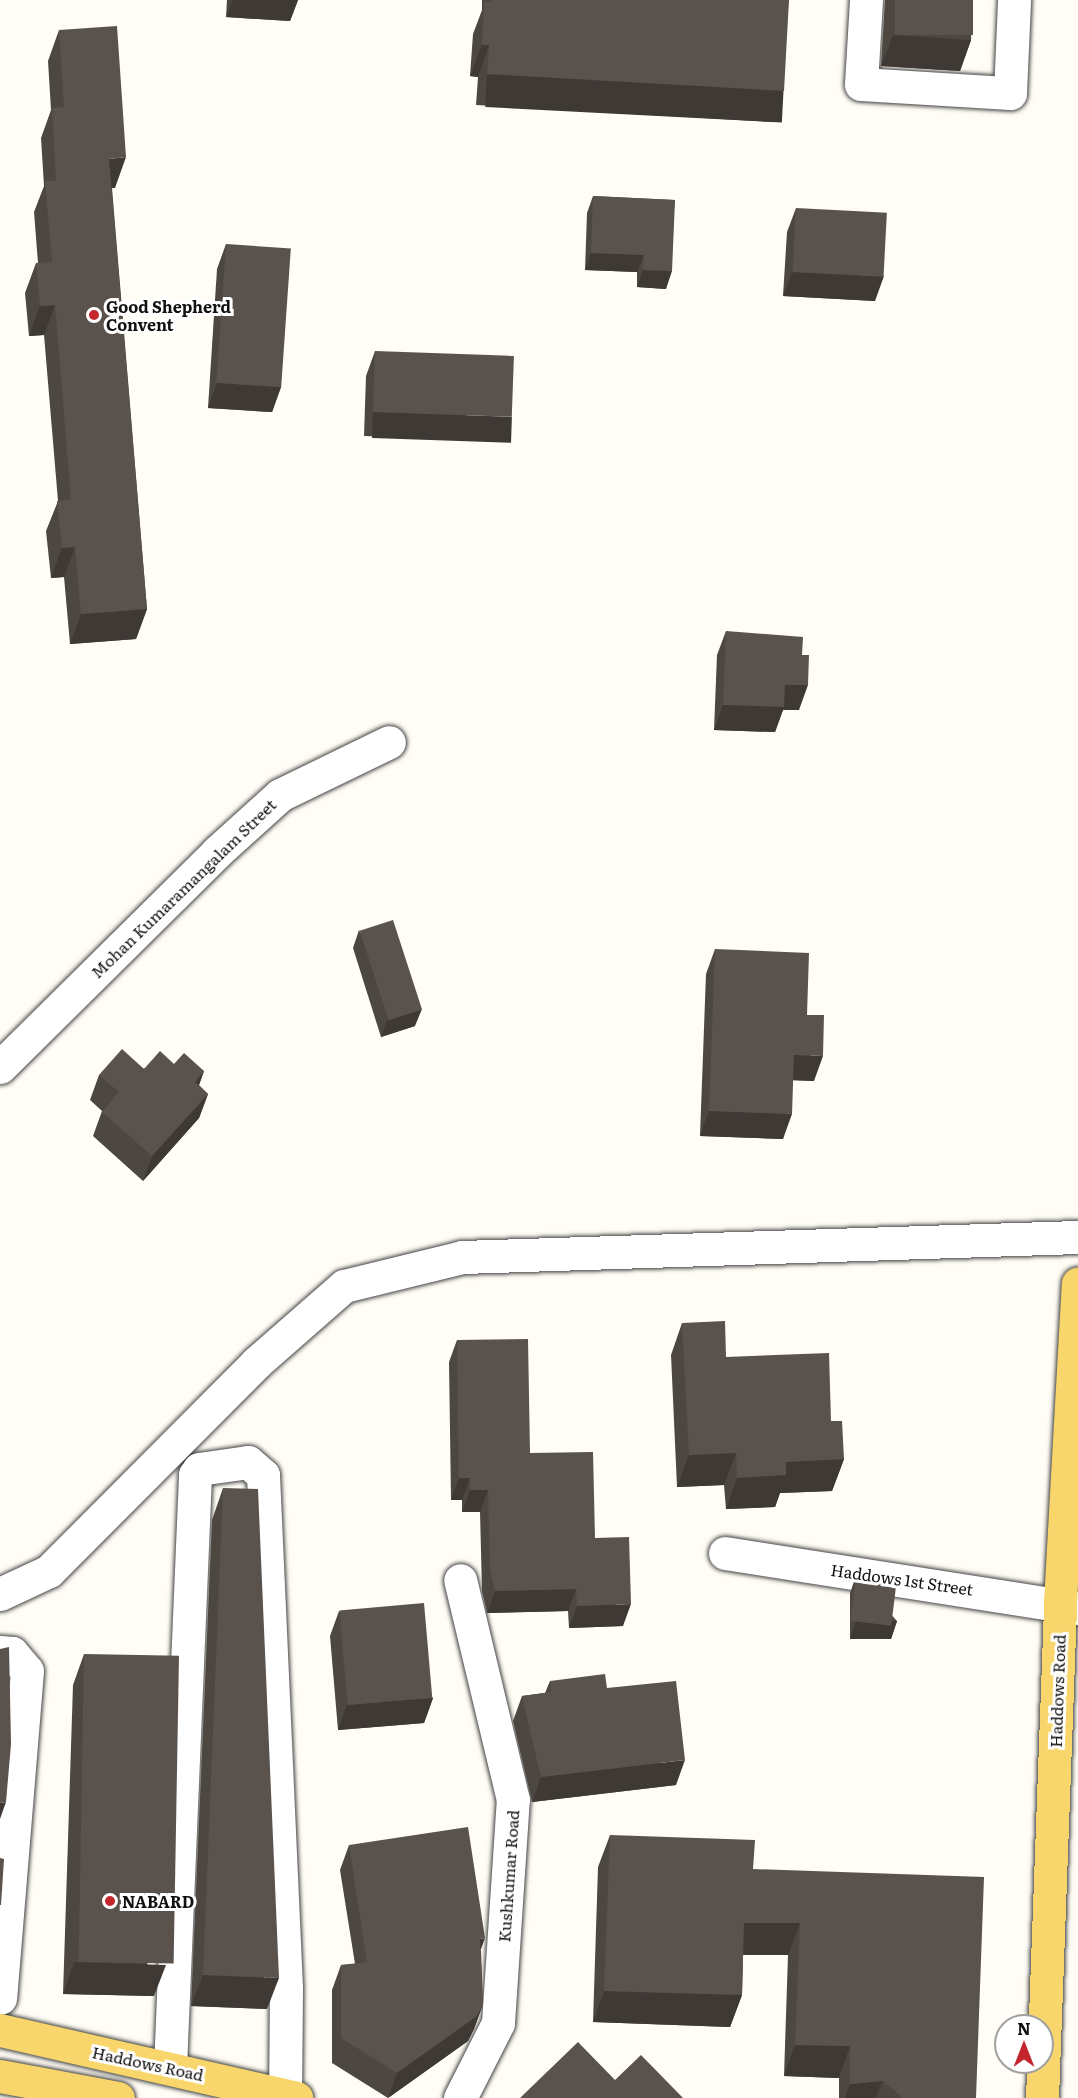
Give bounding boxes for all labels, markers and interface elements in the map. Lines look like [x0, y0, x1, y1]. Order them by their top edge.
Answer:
place label: Good Shepherd Convent [106, 296, 231, 334]
marker: Good Shepherd Convent [87, 308, 101, 322]
street label: Mohan Kumaramangalam Street [87, 794, 279, 982]
street label: Haddows 1st Street [830, 1560, 974, 1598]
street label: Haddows Road [1045, 1634, 1069, 1748]
street label: Kushkumar Road [494, 1809, 522, 1943]
place label: NABARD [122, 1891, 194, 1911]
marker: NABARD [103, 1894, 117, 1908]
north arrow [994, 2014, 1054, 2074]
text: N [1017, 2016, 1031, 2040]
street label: Haddows Road [91, 2042, 205, 2084]

